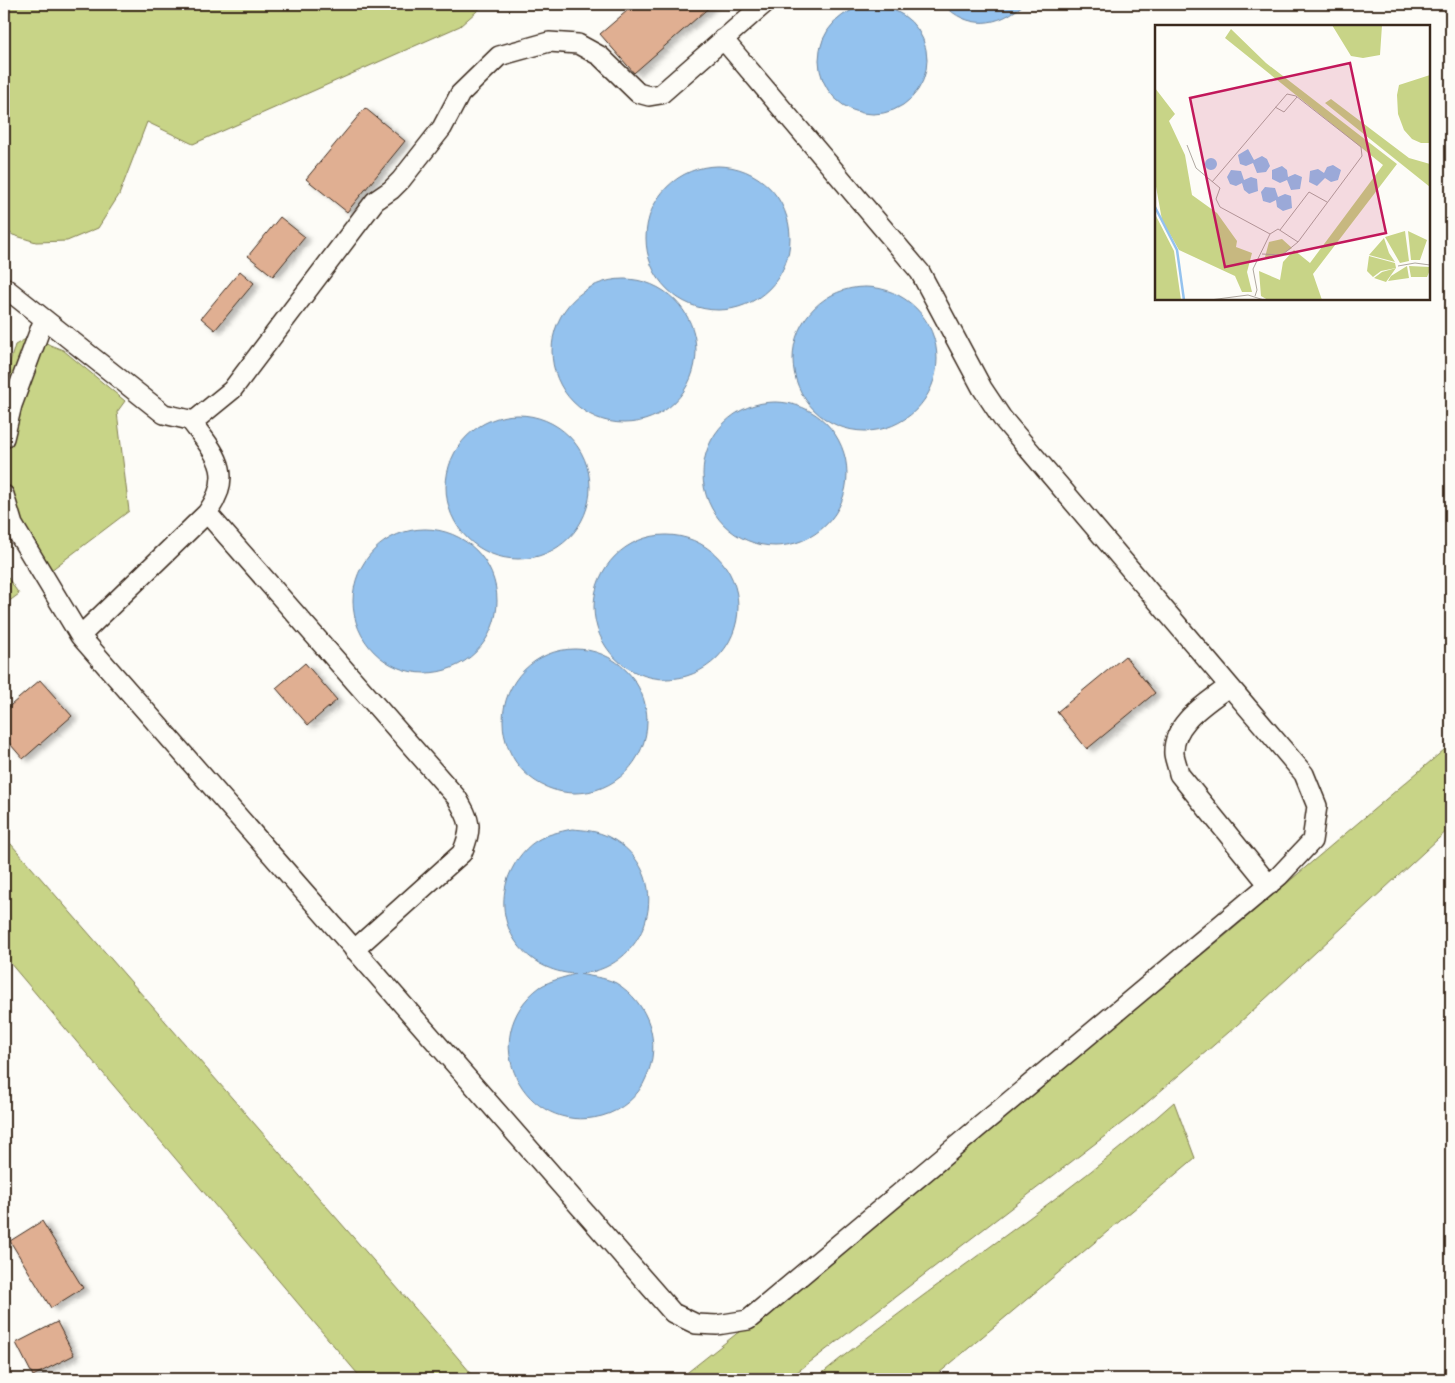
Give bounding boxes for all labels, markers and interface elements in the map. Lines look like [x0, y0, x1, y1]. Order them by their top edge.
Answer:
inset map [1155, 25, 1430, 300]

